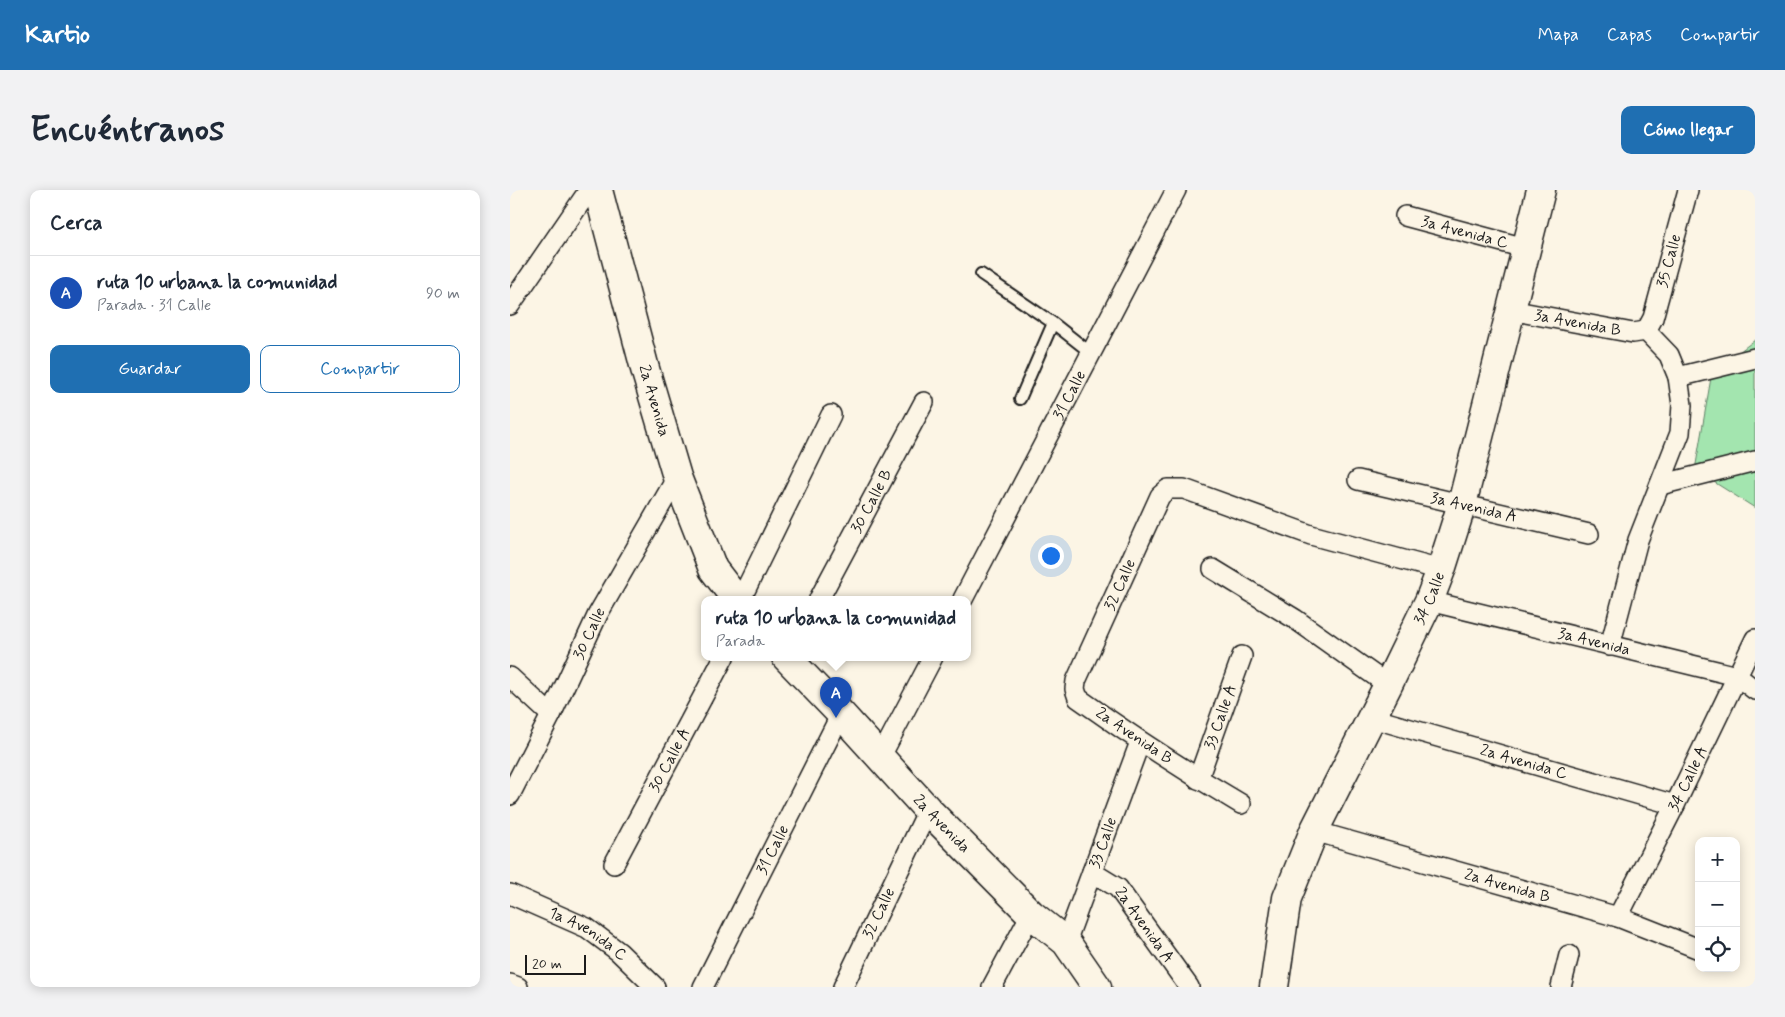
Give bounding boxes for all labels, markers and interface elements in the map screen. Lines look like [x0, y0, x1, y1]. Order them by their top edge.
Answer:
text: Kartio [25, 20, 90, 51]
text: Mapa [1538, 23, 1579, 47]
text: Capas [1607, 23, 1652, 47]
text: Compartir [1680, 23, 1760, 47]
button: Cómo llegar [1621, 106, 1755, 154]
text: Encuéntranos [30, 107, 225, 153]
text: Cerca [50, 209, 103, 237]
street label: 3a Avenida C [1419, 210, 1511, 254]
street label: 35 Calle [1651, 232, 1686, 290]
text: ruta 10 urbana la comunidad [97, 270, 338, 295]
text: A [61, 283, 71, 304]
text: 90 m [426, 283, 460, 304]
text: Parada · 31 Calle [97, 295, 211, 316]
street label: 3a Avenida B [1533, 304, 1623, 341]
button: Guardar [50, 345, 250, 393]
button: Compartir [260, 345, 460, 393]
street label: 2a Avenida [634, 362, 675, 439]
street label: 31 Calle [1048, 367, 1091, 423]
street label: 30 Calle B [846, 465, 897, 537]
street label: 3a Avenida A [1429, 487, 1519, 527]
your location [1038, 543, 1064, 569]
street label: 32 Calle [1099, 555, 1141, 614]
street label: 34 Calle [1409, 569, 1450, 628]
popup [701, 596, 971, 661]
street label: 30 Calle [568, 603, 610, 663]
text: ruta 10 urbana la comunidad [716, 606, 956, 631]
street label: 3a Avenida [1556, 622, 1632, 660]
text: Parada [716, 631, 765, 652]
pin: A [820, 677, 852, 718]
street label: 33 Calle A [1199, 682, 1241, 752]
street label: 2a Avenida B [1092, 703, 1176, 769]
street label: 30 Calle A [644, 724, 695, 796]
street label: 2a Avenida C [1478, 739, 1570, 784]
street label: 34 Calle A [1663, 742, 1712, 815]
street label: 2a Avenida [908, 790, 975, 857]
street label: 33 Calle [1084, 814, 1122, 871]
street label: 31 Calle [751, 821, 794, 878]
map controls [1695, 837, 1740, 972]
button: + [1695, 837, 1740, 882]
street label: 2a Avenida B [1462, 864, 1553, 908]
button: − [1695, 882, 1740, 927]
street label: 2a Avenida A [1110, 883, 1179, 967]
street label: 32 Calle [857, 884, 900, 942]
street label: 1a Avenida C [546, 902, 632, 965]
button: locate [1695, 927, 1740, 972]
scale bar [525, 952, 586, 975]
text: 20 m [532, 955, 562, 973]

